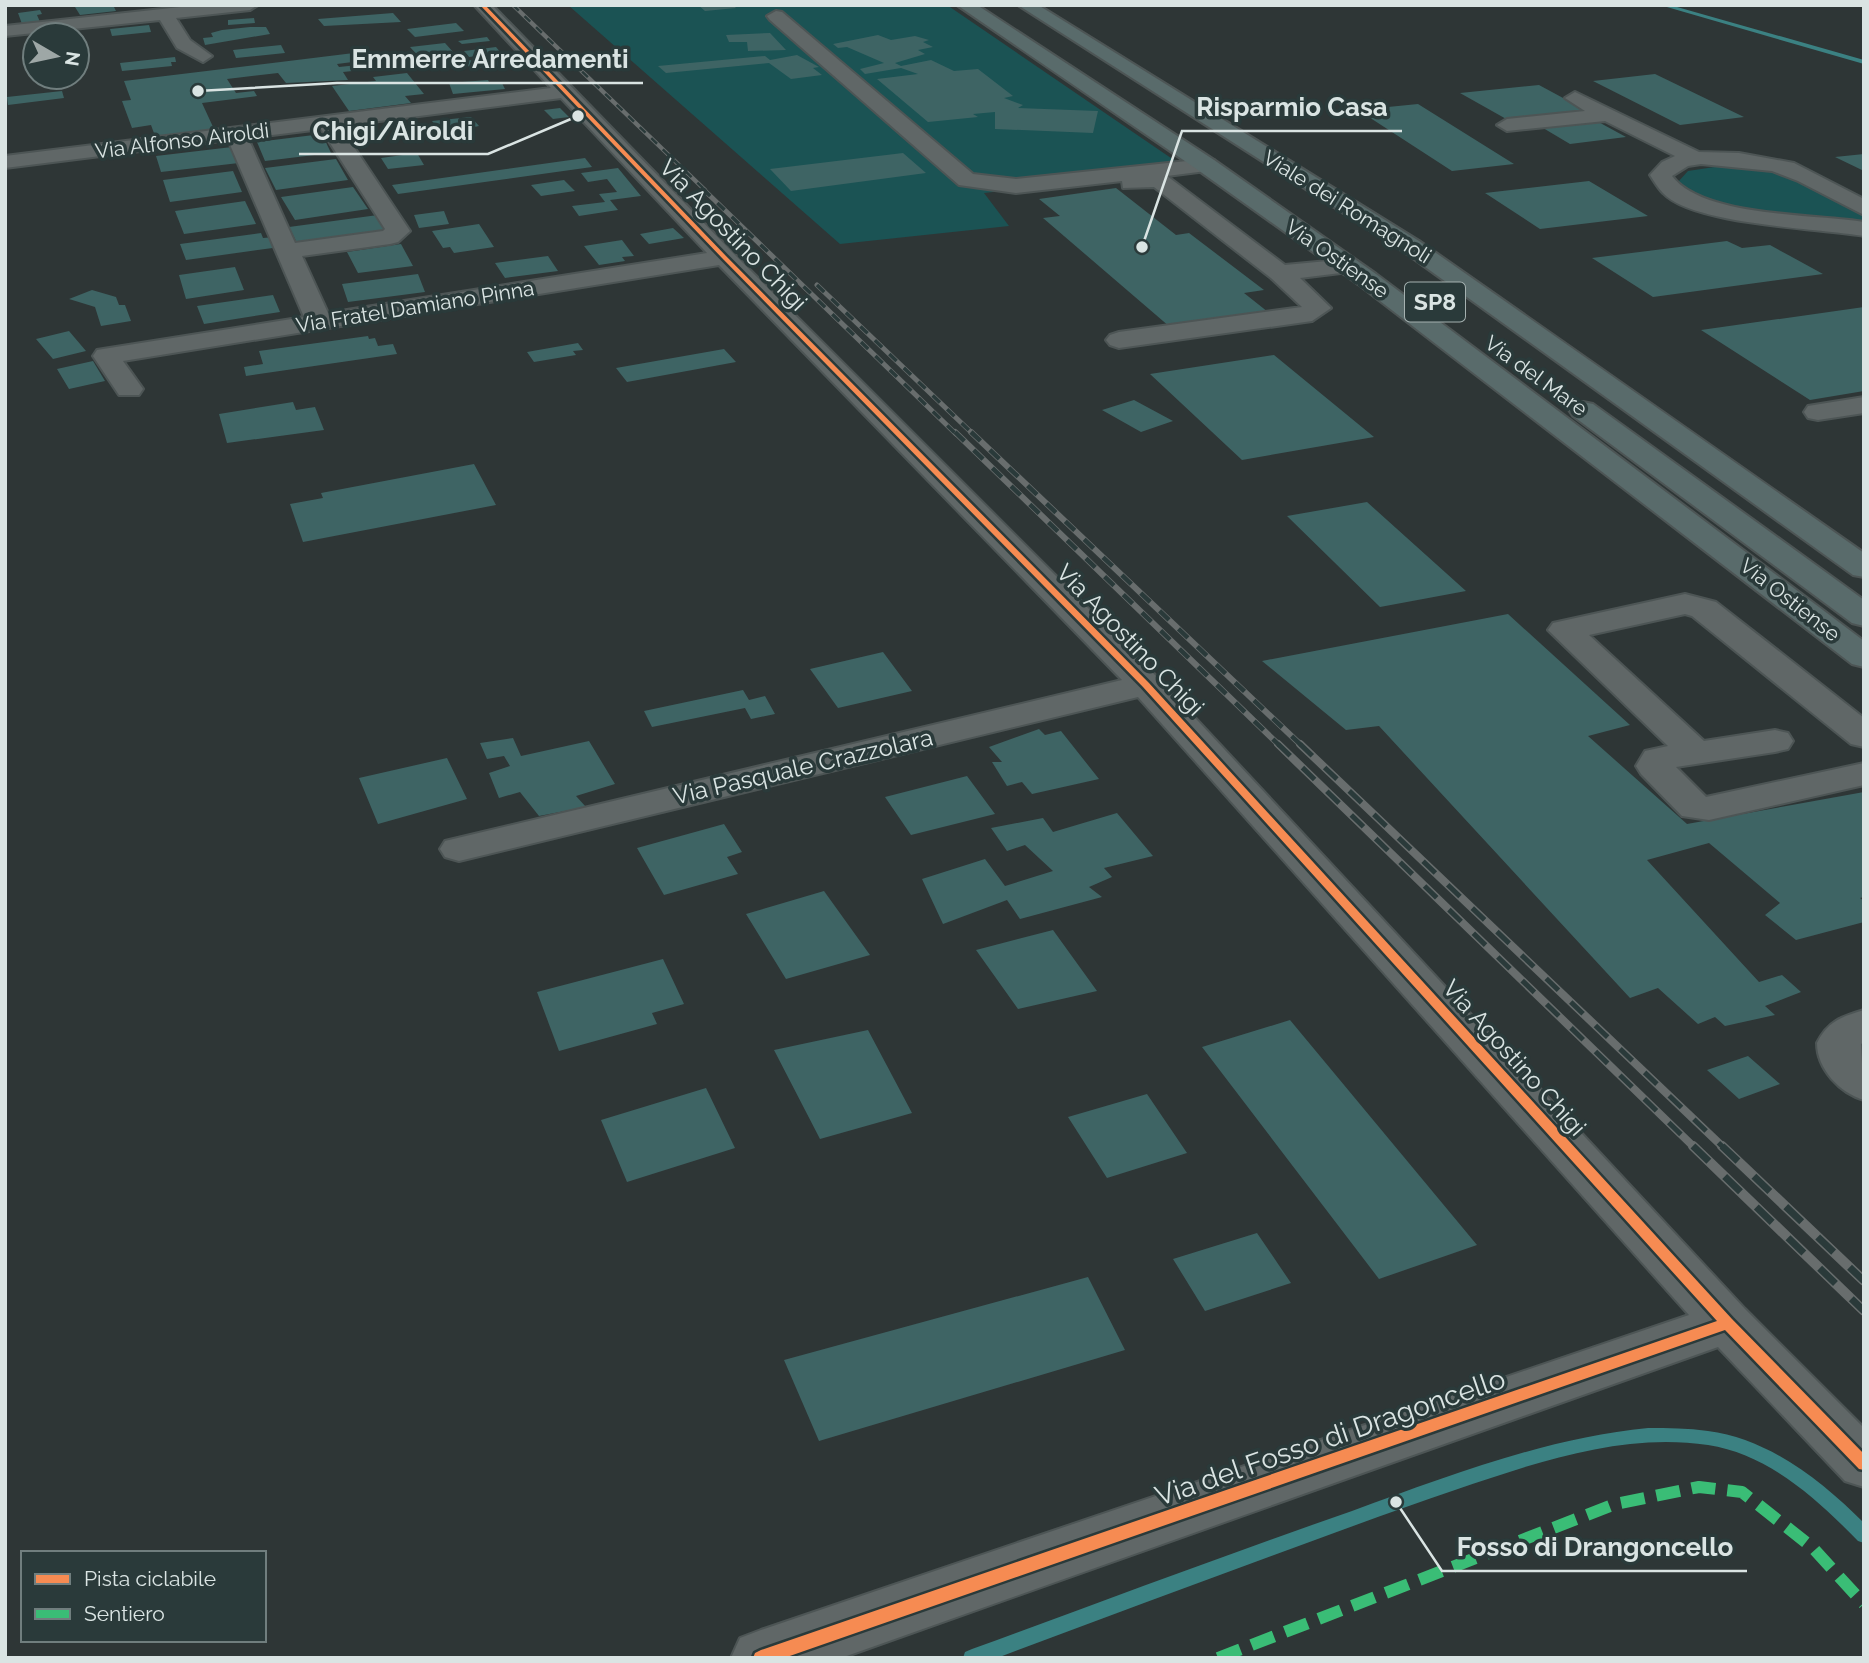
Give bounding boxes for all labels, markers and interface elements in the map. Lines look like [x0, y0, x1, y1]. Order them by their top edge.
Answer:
north arrow [21, 21, 91, 91]
callout: Emmerre Arredamenti [337, 36, 643, 83]
text: Emmerre Arredamenti [351, 44, 629, 74]
text: N [61, 50, 85, 68]
callout: Risparmio Casa [1182, 84, 1402, 131]
text: Risparmio Casa [1196, 92, 1388, 122]
callout: Chigi/Airoldi [299, 107, 488, 154]
text: Chigi/Airoldi [313, 116, 473, 146]
street label: Via Alfonso Airoldi [93, 117, 270, 164]
street label: Viale dei Romagnoli [1259, 145, 1436, 268]
street label: Via Agostino Chigi [653, 153, 813, 317]
street label: Via Ostiense [1281, 214, 1394, 303]
street label: Via Fratel Damiano Pinna [294, 275, 536, 338]
road number: SP8 [1405, 282, 1465, 322]
street label: Via del Mare [1480, 330, 1592, 421]
street label: Via Ostiense [1735, 553, 1845, 646]
street label: Via Agostino Chigi [1050, 558, 1210, 722]
street label: Via Pasquale Crazzolara [670, 723, 936, 811]
street label: Via Agostino Chigi [1437, 974, 1592, 1142]
street label: Via del Fosso di Dragoncello [1151, 1362, 1509, 1513]
callout: Fosso di Drangoncello [1442, 1524, 1747, 1571]
text: Fosso di Drangoncello [1457, 1532, 1733, 1562]
legend [21, 1551, 266, 1642]
text: Pista ciclabile [84, 1566, 216, 1591]
text: Sentiero [84, 1601, 165, 1626]

